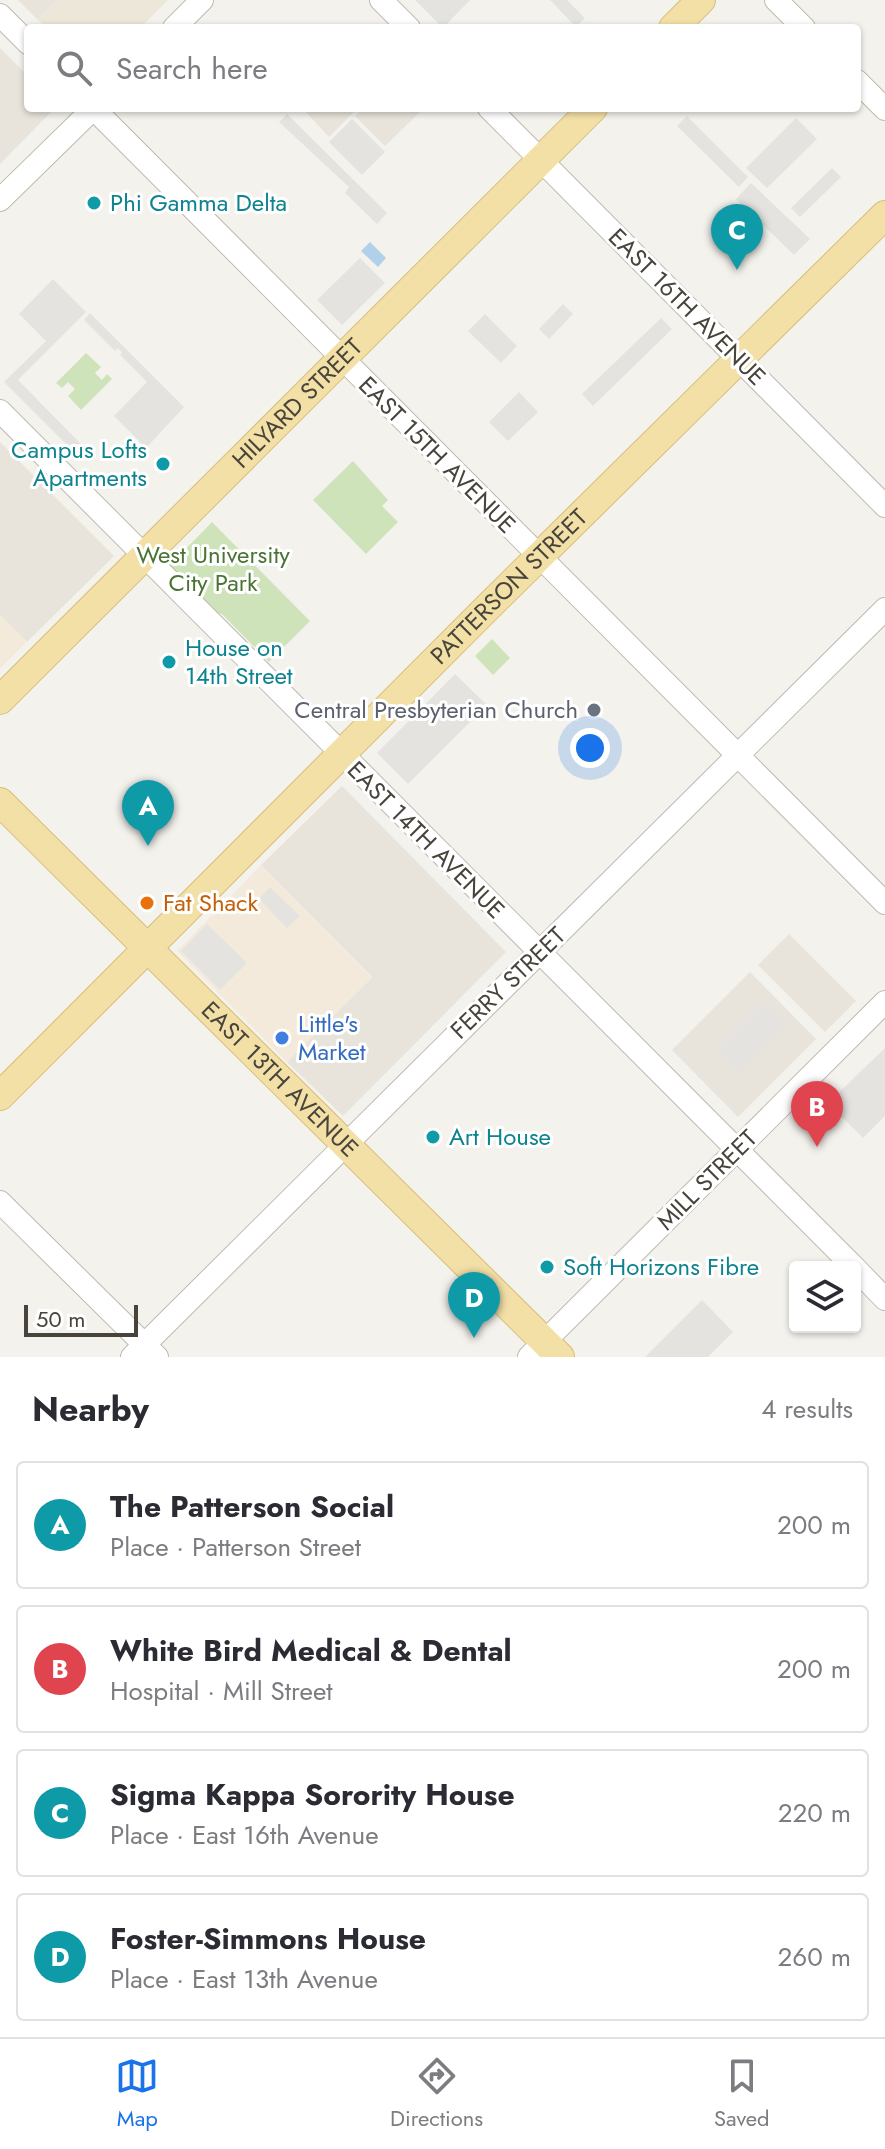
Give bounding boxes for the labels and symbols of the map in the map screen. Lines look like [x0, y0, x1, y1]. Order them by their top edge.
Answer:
place label: Phi Gamma Delta [110, 185, 287, 220]
marker: Phi Gamma Delta [85, 194, 103, 212]
pin: C [711, 204, 763, 270]
street label: EAST 16TH AVENUE [601, 220, 774, 393]
street label: HILYARD STREET [224, 330, 370, 476]
street label: EAST 15TH AVENUE [351, 368, 524, 541]
place label: Campus Lofts Apartments [11, 432, 147, 495]
marker: Campus Lofts Apartments [154, 455, 172, 473]
street label: PATTERSON STREET [422, 500, 595, 672]
park label: West University City Park [136, 537, 290, 600]
place label: House on 14th Street [185, 630, 293, 693]
marker: House on 14th Street [160, 653, 178, 671]
place label: Central Presbyterian Church [294, 692, 578, 727]
marker: Central Presbyterian Church [585, 701, 603, 719]
your location [570, 728, 610, 768]
street label: EAST 14TH AVENUE [340, 753, 513, 926]
pin: A [122, 780, 174, 846]
place label: Fat Shack [163, 885, 259, 920]
marker: Fat Shack [138, 894, 156, 912]
street label: FERRY STREET [442, 919, 573, 1047]
street label: EAST 13TH AVENUE [194, 993, 367, 1165]
place label: Little's Market [298, 1006, 366, 1069]
marker: Little's Market [273, 1029, 291, 1047]
pin: B [791, 1081, 843, 1147]
place label: Art House [449, 1119, 551, 1154]
street label: MILL STREET [649, 1122, 765, 1238]
marker: Art House [424, 1128, 442, 1146]
place label: Soft Horizons Fibre [563, 1249, 759, 1284]
marker: Soft Horizons Fibre [538, 1258, 556, 1276]
pin: D [448, 1272, 500, 1338]
scale bar [24, 1301, 138, 1337]

